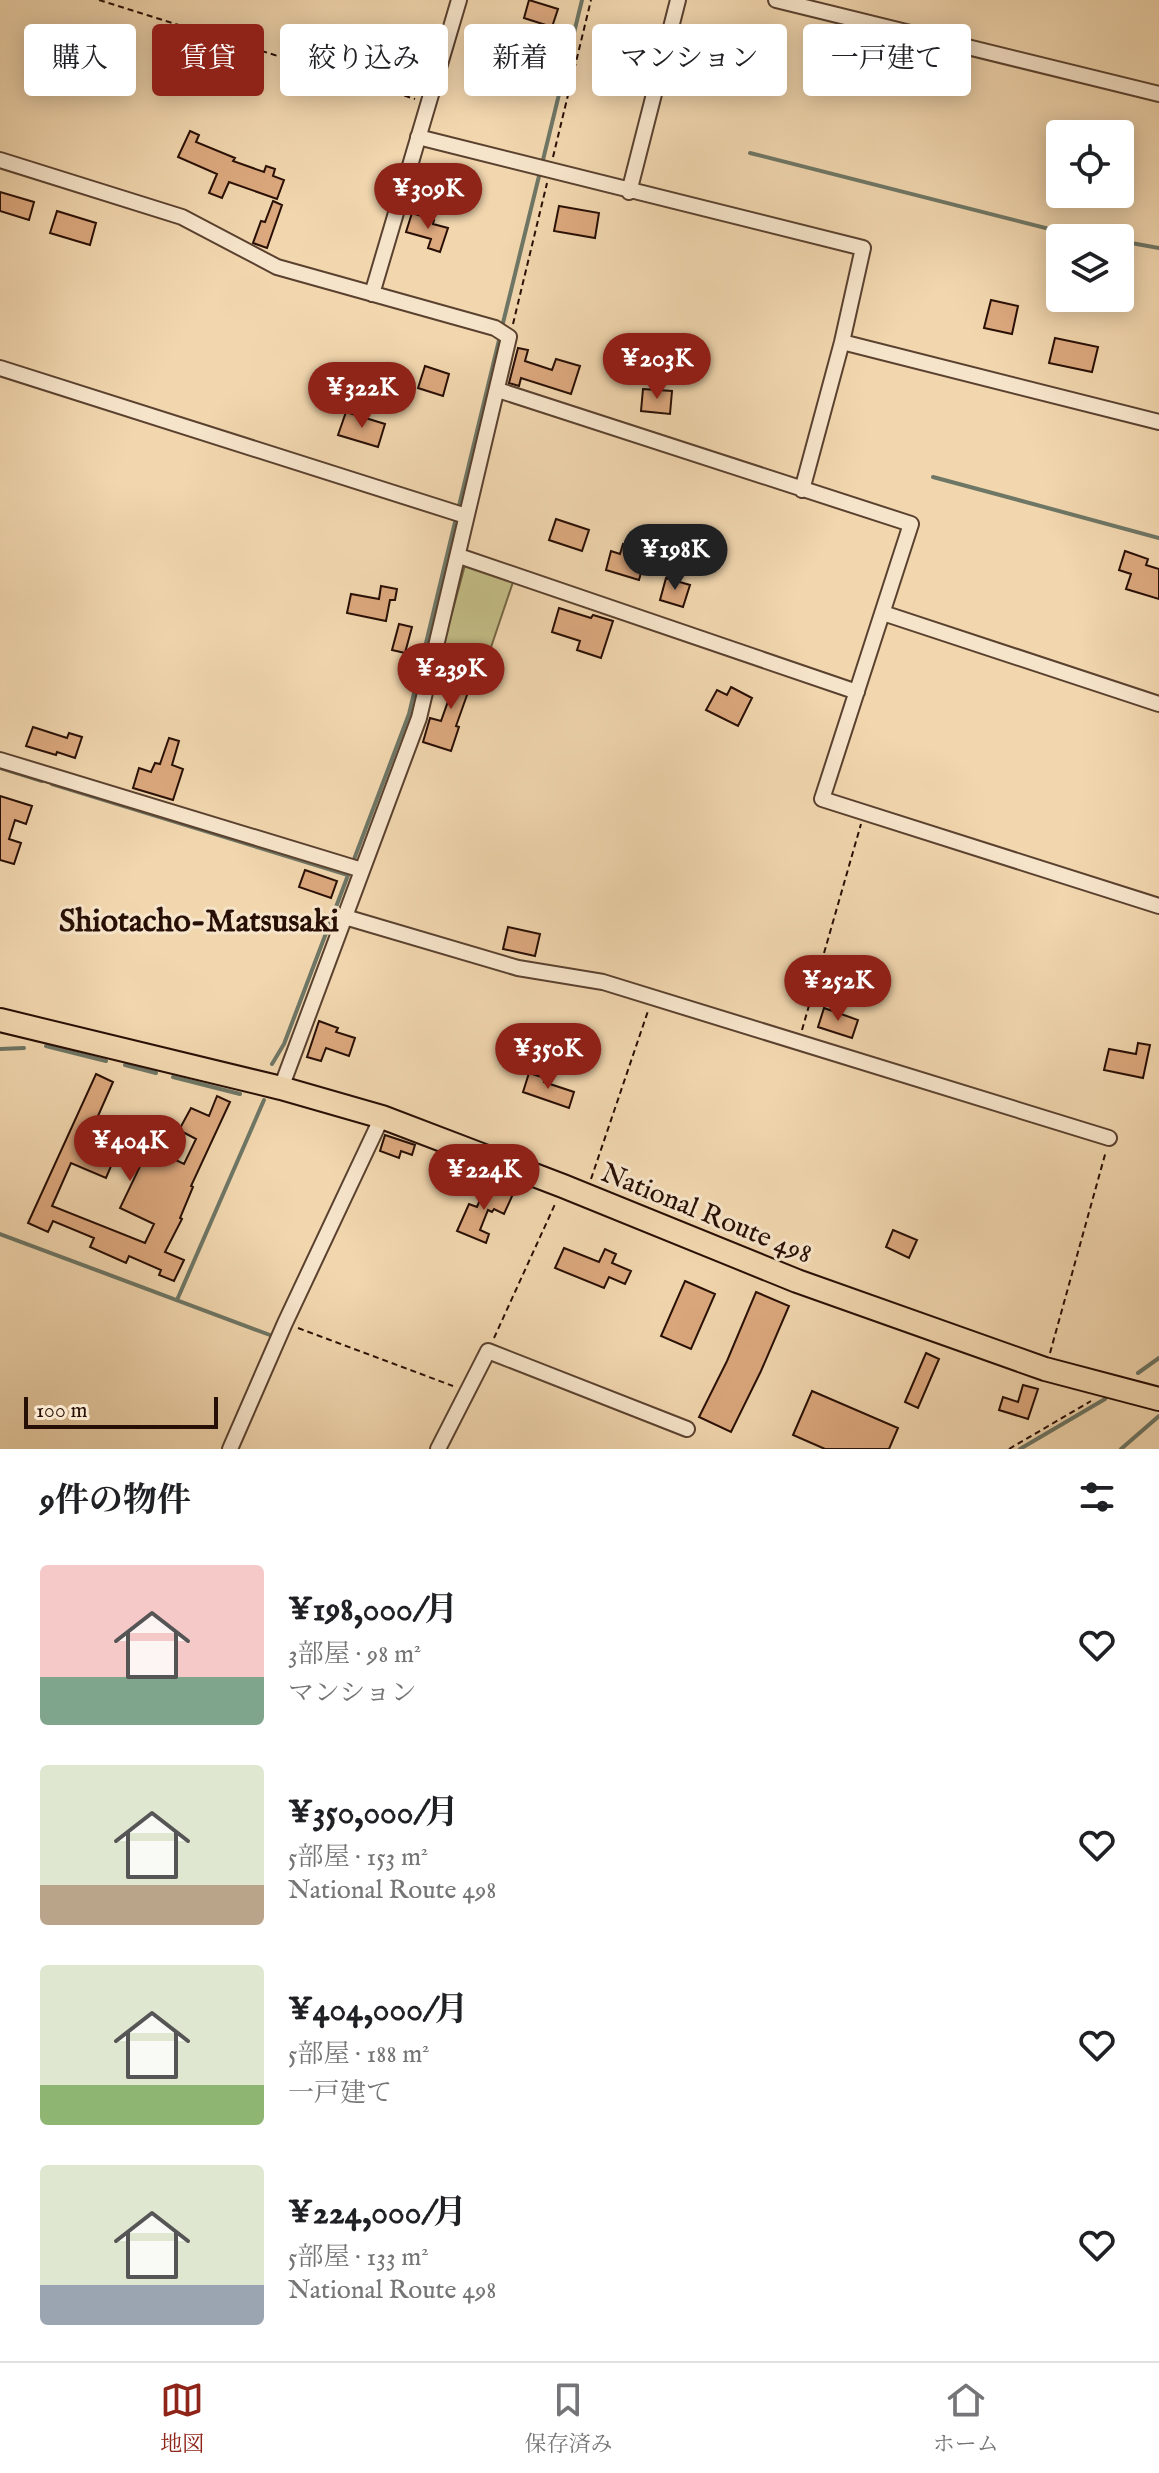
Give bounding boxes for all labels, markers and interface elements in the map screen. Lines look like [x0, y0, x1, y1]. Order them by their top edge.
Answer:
chip: 購入 [24, 24, 136, 96]
chip: 賃貸 [152, 24, 264, 96]
chip: 絞り込み [280, 24, 448, 96]
chip: 新着 [464, 24, 576, 96]
chip: マンション [592, 24, 787, 96]
chip: 一戸建て [803, 24, 971, 96]
map controls [1046, 120, 1134, 312]
button: locate [1046, 120, 1134, 208]
pin: ¥309K [372, 163, 484, 231]
text: ¥309K [392, 172, 464, 205]
button: layers [1046, 224, 1134, 312]
pin: ¥203K [601, 333, 713, 401]
text: ¥203K [621, 342, 693, 375]
pin: ¥322K [306, 362, 418, 430]
text: ¥322K [326, 371, 398, 404]
pin: ¥198K [619, 524, 731, 592]
text: ¥198K [641, 533, 710, 566]
pin: ¥239K [395, 643, 507, 711]
text: ¥239K [415, 652, 487, 685]
district label: Shiotacho-Matsusaki [59, 902, 340, 943]
pin: ¥252K [782, 955, 894, 1023]
text: ¥252K [802, 964, 874, 997]
pin: ¥350K [492, 1023, 604, 1091]
text: ¥350K [513, 1032, 583, 1065]
pin: ¥404K [74, 1115, 186, 1183]
text: ¥404K [92, 1124, 168, 1157]
pin: ¥224K [428, 1144, 540, 1212]
text: ¥224K [447, 1153, 521, 1186]
street label: National Route 498 [595, 1156, 817, 1273]
scale bar [24, 1393, 218, 1429]
text: 100 m [36, 1397, 88, 1425]
icon: filters [1075, 1475, 1119, 1519]
text: 9件の物件 [40, 1480, 191, 1523]
text: ¥198,000/月 [288, 1589, 458, 1632]
icon: home [104, 1597, 200, 1693]
icon: heart [1075, 1623, 1119, 1667]
text: 3部屋 · 98 m² [288, 1638, 421, 1671]
text: マンション [288, 1677, 417, 1710]
text: ¥350,000/月 [288, 1792, 459, 1835]
icon: home [104, 1797, 200, 1893]
icon: heart [1075, 1823, 1119, 1867]
text: 5部屋 · 153 m² [288, 1841, 428, 1874]
text: National Route 498 [288, 1874, 496, 1907]
text: ¥404,000/月 [288, 1989, 468, 2032]
icon: home [104, 1997, 200, 2093]
icon: heart [1075, 2023, 1119, 2067]
text: 5部屋 · 188 m² [288, 2038, 430, 2071]
text: 一戸建て [288, 2077, 392, 2110]
text: ¥224,000/月 [288, 2192, 467, 2235]
icon: home [104, 2197, 200, 2293]
icon: heart [1075, 2223, 1119, 2267]
text: 5部屋 · 133 m² [288, 2241, 429, 2274]
text: National Route 498 [288, 2274, 496, 2307]
tab: 地図 [160, 2378, 204, 2459]
tab: 保存済み [524, 2378, 613, 2459]
tab: ホーム [933, 2378, 999, 2459]

